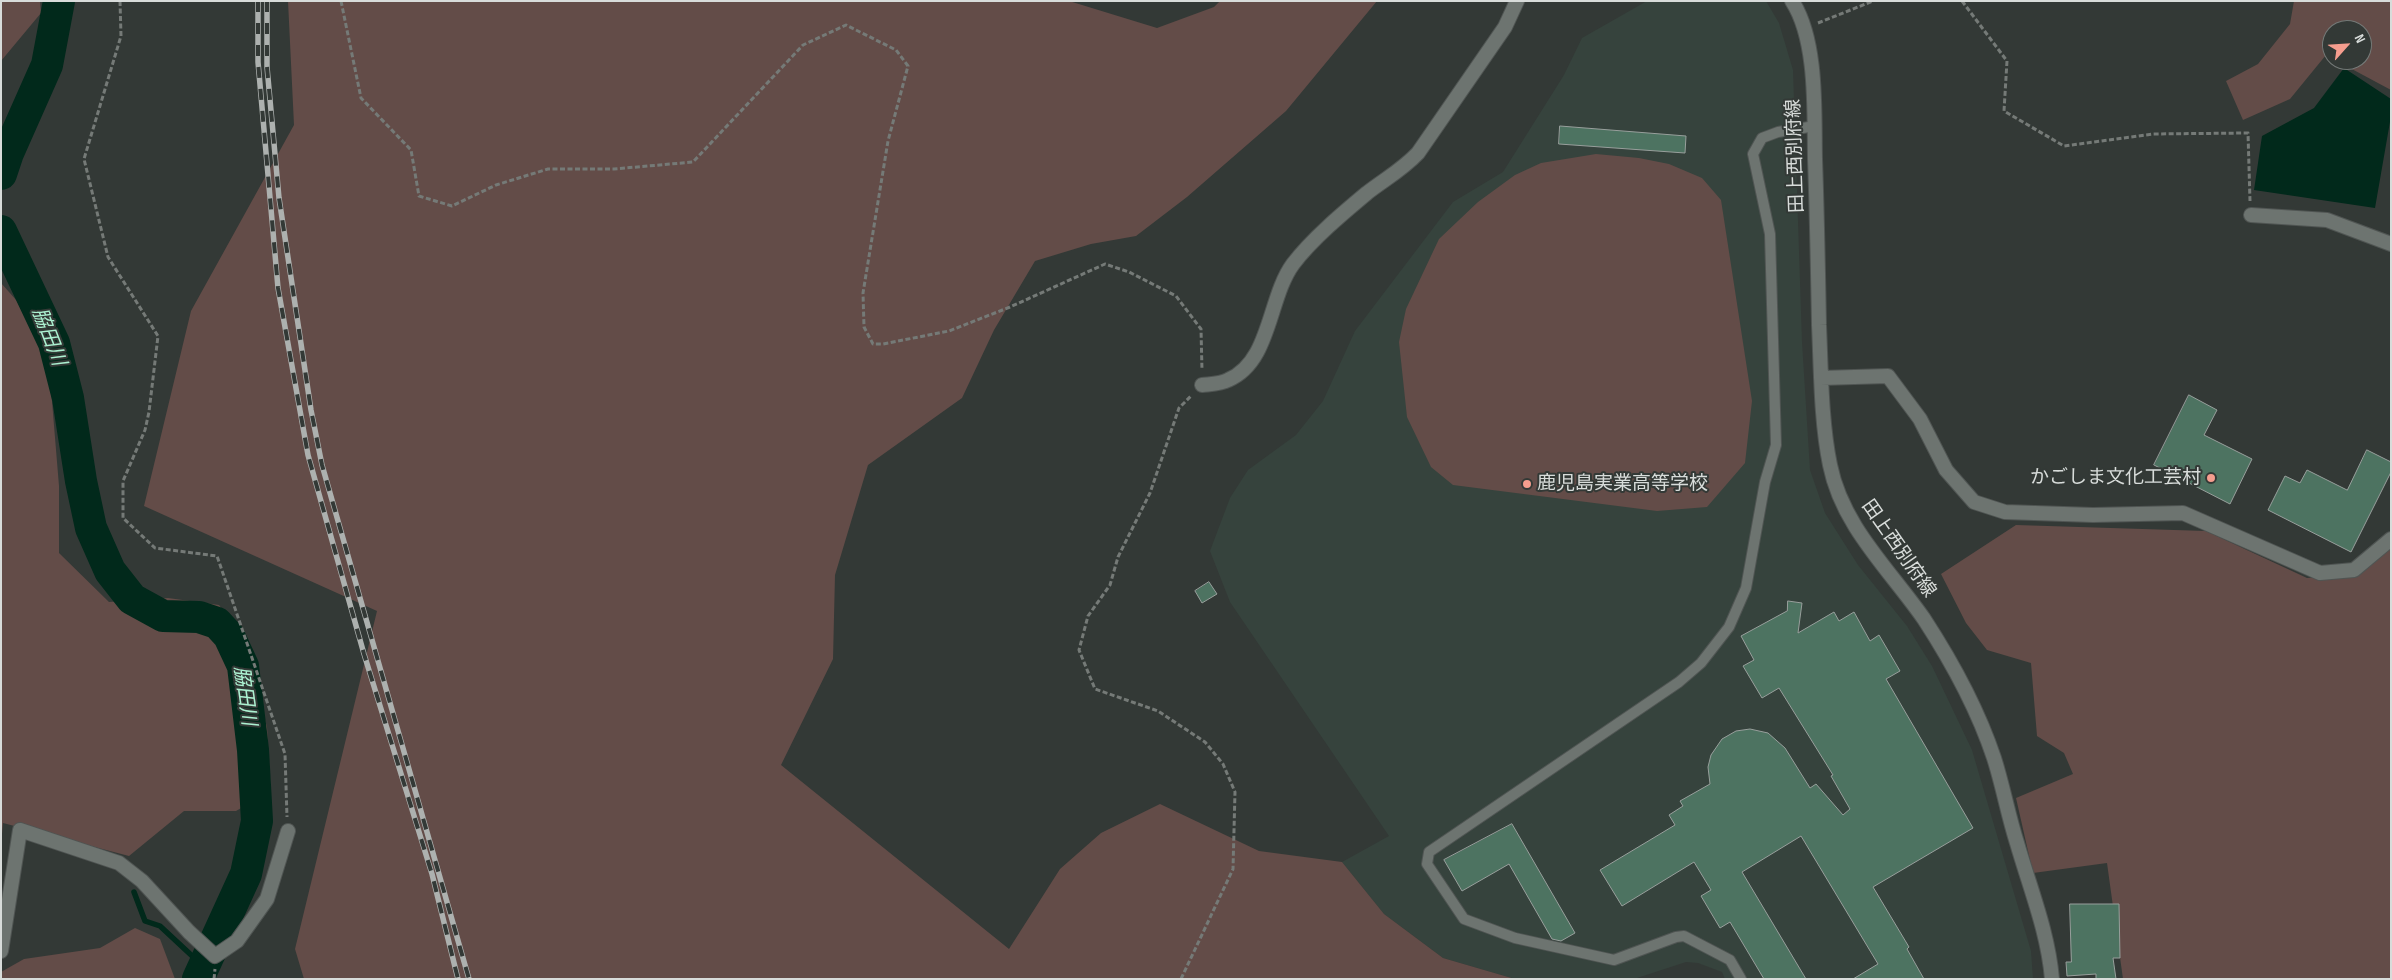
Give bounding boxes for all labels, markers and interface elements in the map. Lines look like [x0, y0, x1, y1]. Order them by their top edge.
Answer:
north arrow [2322, 20, 2372, 70]
text: N [2351, 32, 2369, 46]
street label: 田上西別府線 [1783, 99, 1809, 213]
water label: 脇田川 [26, 305, 70, 369]
place label: かごしま文化工芸村 [2030, 467, 2201, 489]
marker: かごしま文化工芸村 [2205, 472, 2217, 484]
place label: 鹿児島実業高等学校 [1537, 473, 1708, 495]
marker: 鹿児島実業高等学校 [1521, 478, 1533, 490]
street label: 田上西別府線 [1856, 496, 1940, 602]
water label: 脇田川 [228, 665, 260, 727]

